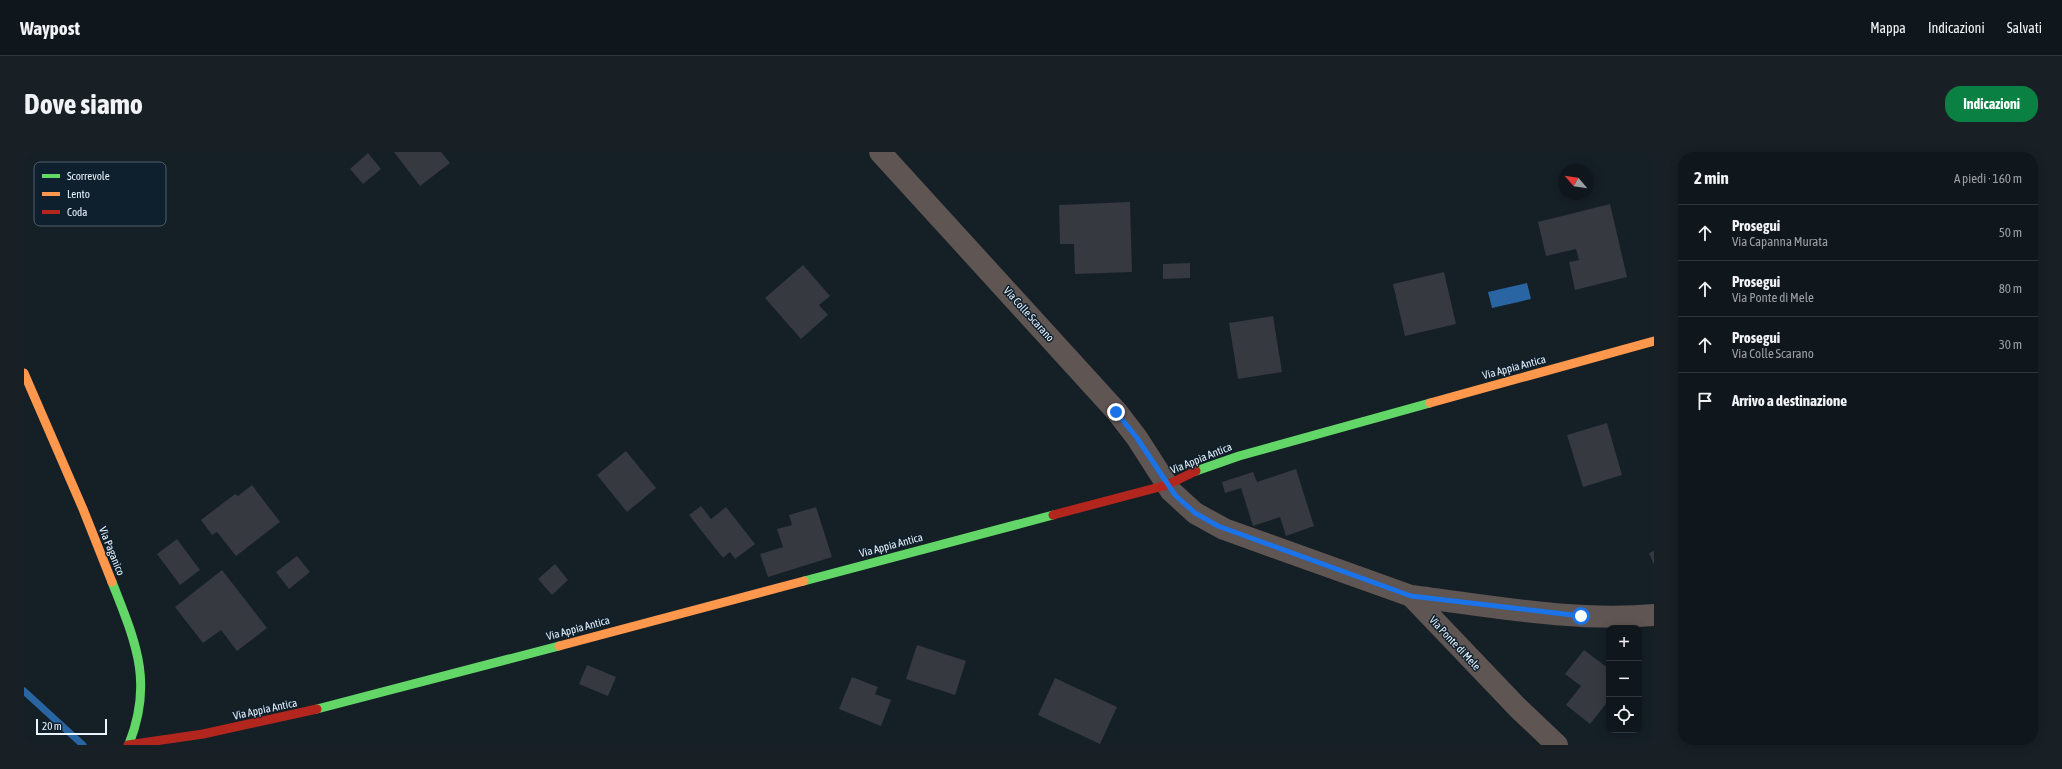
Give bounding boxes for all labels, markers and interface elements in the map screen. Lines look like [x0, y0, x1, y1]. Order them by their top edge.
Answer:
text: Waypost [20, 17, 80, 39]
text: Mappa [1870, 20, 1906, 36]
text: Indicazioni [1928, 20, 1985, 36]
text: Salvati [2007, 20, 2042, 36]
button: Indicazioni [1945, 86, 2038, 122]
text: Dove siamo [24, 88, 143, 120]
legend [34, 162, 166, 226]
north arrow [1558, 164, 1594, 200]
text: 2 min [1694, 168, 1729, 188]
text: Scorrevole [67, 170, 110, 182]
text: A piedi · 160 m [1954, 171, 2022, 186]
text: Lento [67, 188, 90, 200]
text: Coda [67, 206, 87, 218]
text: Prosegui [1732, 217, 1780, 234]
icon: ahead [1694, 222, 1716, 244]
text: 50 m [1999, 225, 2022, 240]
text: Via Capanna Murata [1732, 234, 1828, 249]
text: Prosegui [1732, 273, 1780, 290]
icon: ahead [1694, 278, 1716, 300]
text: 80 m [1999, 281, 2022, 296]
street label: Via Colle Scarano [1001, 284, 1057, 344]
text: Via Ponte di Mele [1732, 290, 1814, 305]
text: Prosegui [1732, 329, 1780, 346]
icon: ahead [1694, 334, 1716, 356]
text: 30 m [1999, 337, 2022, 352]
text: Via Colle Scarano [1732, 346, 1814, 361]
street label: Via Appia Antica [1481, 353, 1547, 381]
icon: arrive [1694, 390, 1716, 412]
text: Arrivo a destinazione [1732, 392, 1847, 409]
route end [1107, 403, 1125, 421]
street label: Via Appia Antica [1169, 440, 1233, 476]
street label: Via Paganico [97, 525, 127, 577]
street label: Via Appia Antica [858, 531, 924, 559]
route start [1572, 607, 1590, 625]
street label: Via Appia Antica [545, 614, 611, 642]
street label: Via Ponte di Mele [1427, 614, 1483, 672]
map controls [1606, 625, 1642, 733]
button: + [1606, 625, 1642, 661]
button: − [1606, 661, 1642, 697]
street label: Via Appia Antica [232, 696, 298, 722]
button: locate [1606, 697, 1642, 733]
scale bar [36, 717, 107, 736]
text: 20 m [42, 720, 62, 732]

